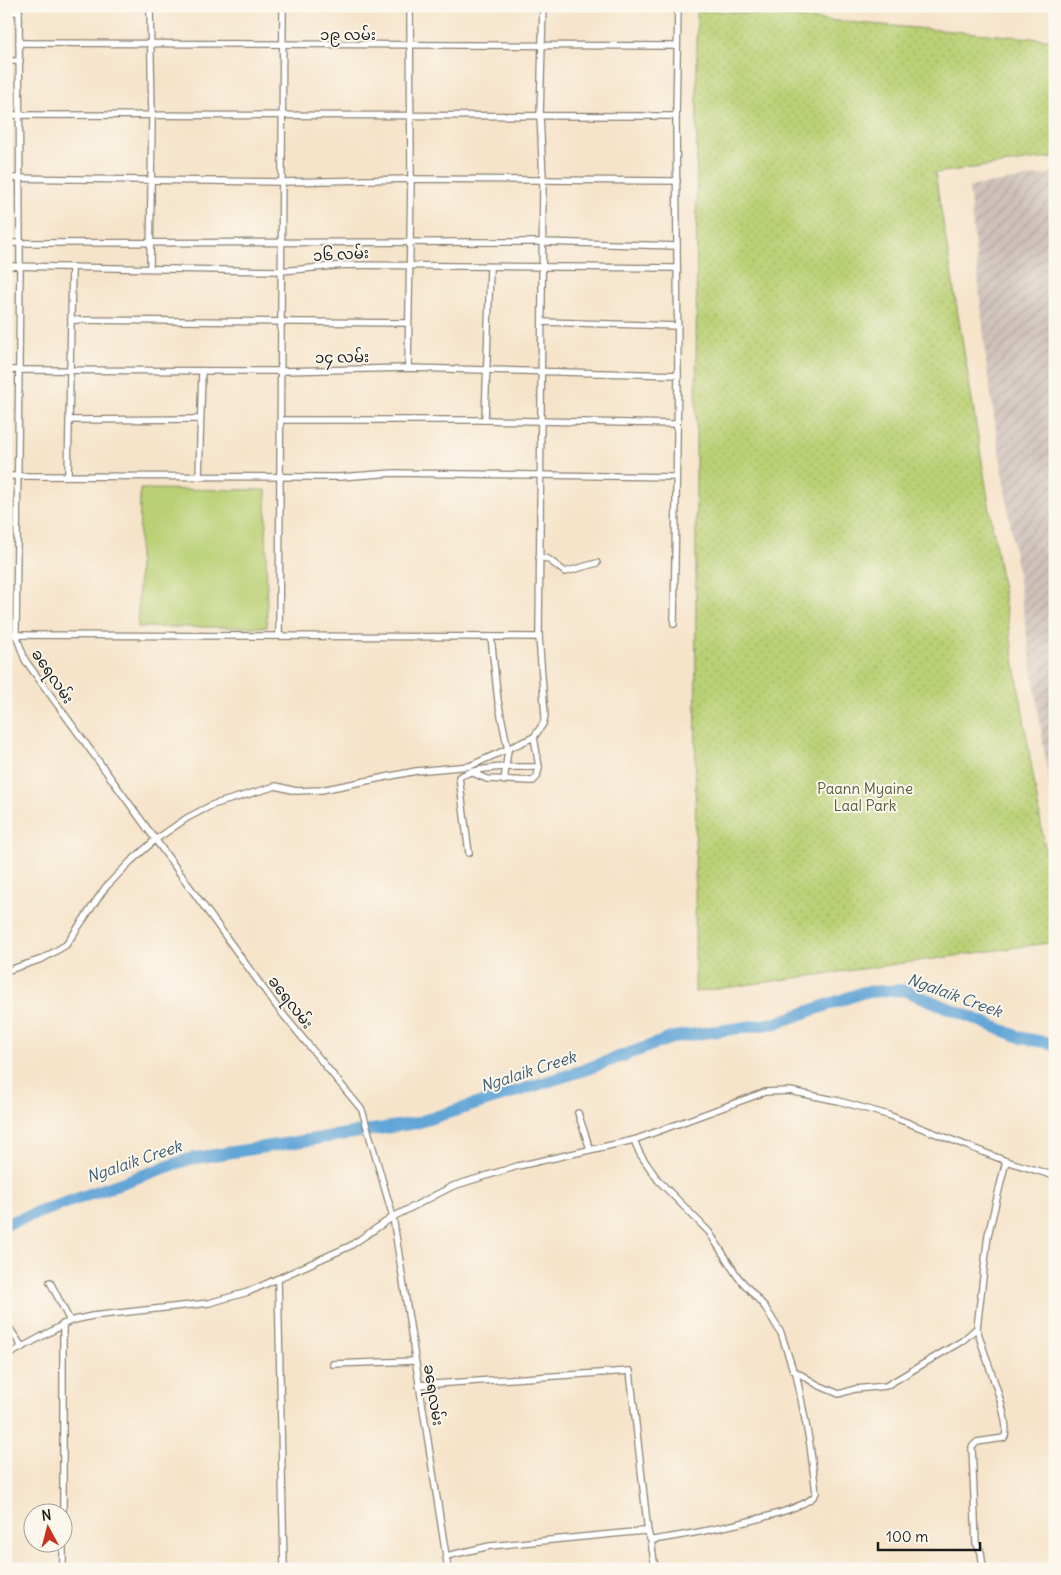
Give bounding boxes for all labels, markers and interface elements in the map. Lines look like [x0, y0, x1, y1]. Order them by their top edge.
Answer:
street label: ၁၉ လမ်း [320, 25, 376, 47]
street label: ၁၆ လမ်း [313, 243, 369, 265]
street label: ၁၄ လမ်း [315, 347, 369, 370]
street label: ခရေလမ်း [25, 645, 78, 709]
park label: Paann Myaine Laal Park [817, 779, 913, 815]
water label: Ngalaik Creek [905, 969, 1007, 1022]
street label: ခရေလမ်း [262, 972, 318, 1034]
water label: Ngalaik Creek [478, 1046, 580, 1096]
water label: Ngalaik Creek [84, 1135, 186, 1187]
street label: ခရေလမ်း [417, 1363, 448, 1428]
north arrow [22, 1502, 72, 1552]
text: N [41, 1506, 52, 1525]
scale bar [878, 1520, 981, 1552]
text: 100 m [886, 1527, 928, 1546]

